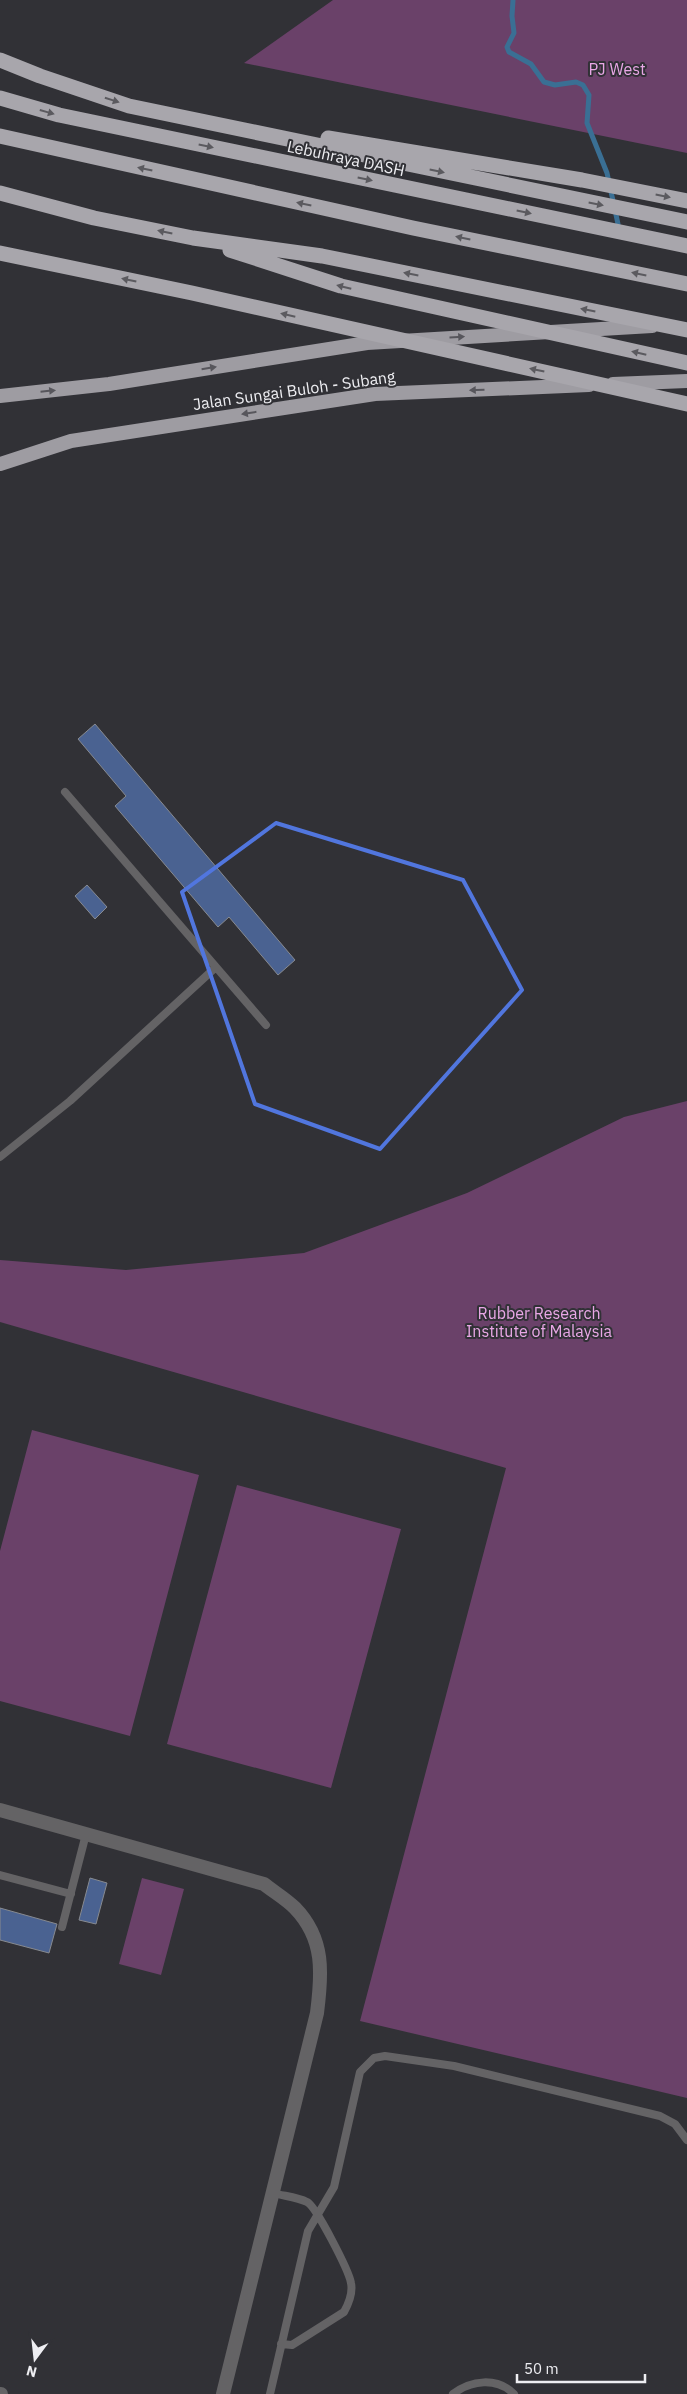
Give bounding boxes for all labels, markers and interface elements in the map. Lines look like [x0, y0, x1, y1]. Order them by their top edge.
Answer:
park label: PJ West [588, 59, 646, 79]
one-way arrow [104, 97, 119, 104]
one-way arrow [39, 108, 54, 116]
street label: Lebuhraya DASH [285, 136, 407, 180]
one-way arrow [198, 142, 213, 150]
one-way arrow [137, 165, 153, 173]
one-way arrow [429, 167, 444, 175]
one-way arrow [357, 176, 373, 184]
one-way arrow [656, 192, 671, 200]
one-way arrow [296, 200, 312, 208]
one-way arrow [588, 200, 604, 208]
one-way arrow [516, 209, 532, 217]
one-way arrow [157, 228, 173, 236]
one-way arrow [455, 234, 470, 242]
one-way arrow [403, 270, 419, 278]
one-way arrow [632, 270, 647, 278]
one-way arrow [122, 276, 137, 284]
one-way arrow [337, 283, 352, 291]
one-way arrow [580, 306, 595, 314]
one-way arrow [280, 311, 295, 319]
one-way arrow [449, 333, 465, 341]
one-way arrow [632, 349, 647, 357]
one-way arrow [202, 364, 218, 372]
street label: Jalan Sungai Buloh - Subang [191, 366, 397, 414]
one-way arrow [528, 366, 544, 374]
one-way arrow [469, 386, 485, 394]
one-way arrow [41, 387, 57, 395]
one-way arrow [241, 409, 257, 417]
park label: Rubber Research Institute of Malaysia [466, 1303, 612, 1341]
north arrow [10, 2334, 60, 2384]
scale bar [517, 2352, 644, 2384]
text: 50 m [524, 2359, 559, 2378]
text: N [24, 2362, 39, 2382]

